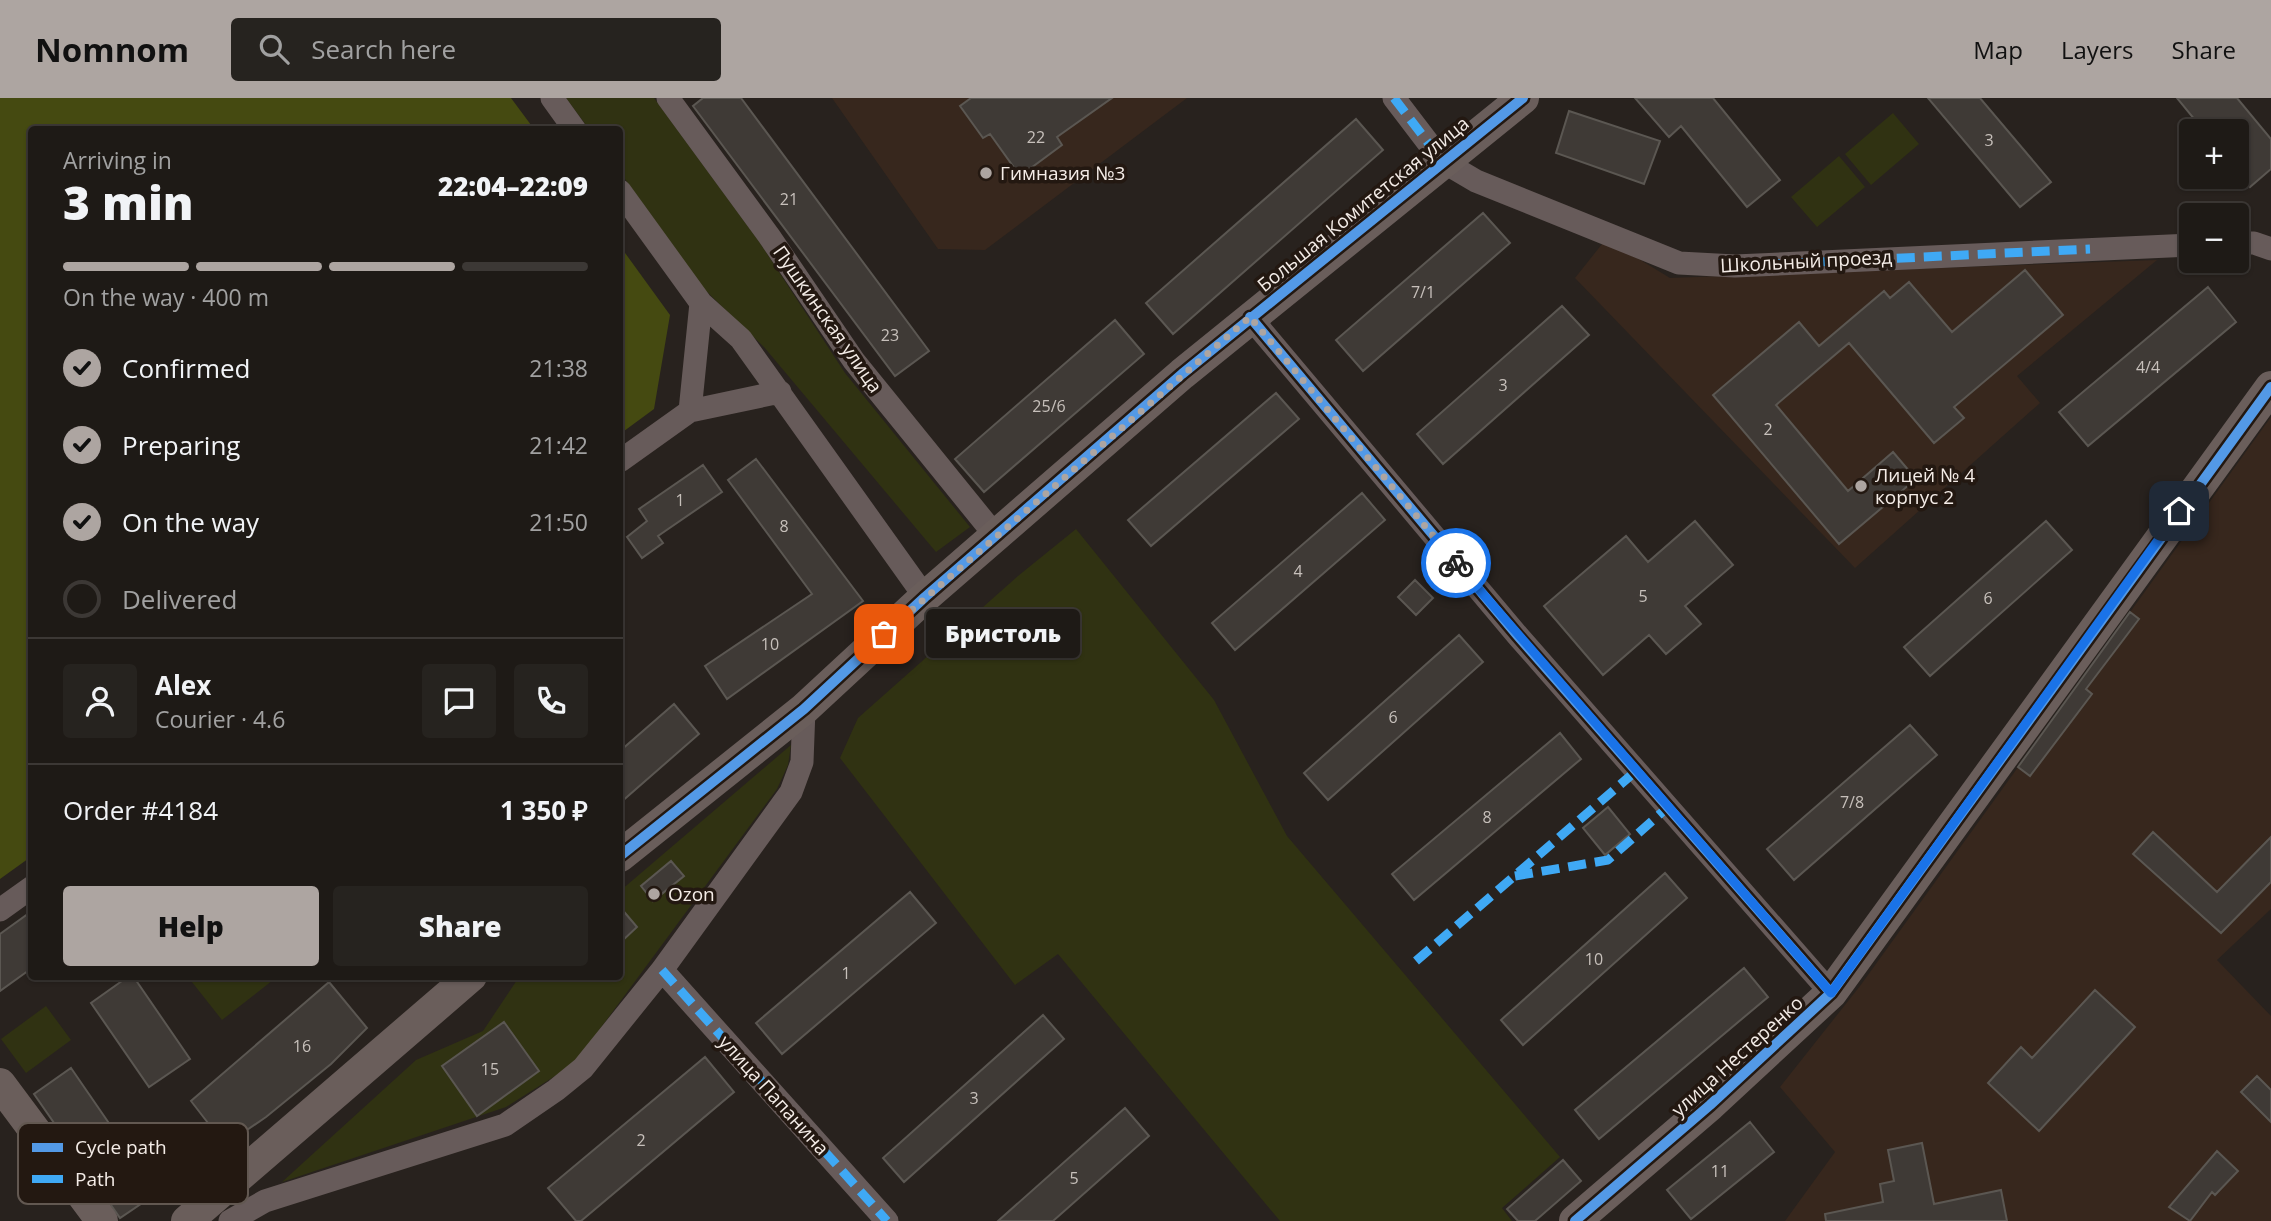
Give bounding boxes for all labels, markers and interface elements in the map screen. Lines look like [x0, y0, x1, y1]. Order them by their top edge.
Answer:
search box [231, 18, 721, 81]
text: Nomnom [35, 27, 189, 72]
icon: search [255, 30, 293, 68]
text: Search here [311, 31, 456, 67]
text: Map [1973, 33, 2023, 66]
text: Layers [2061, 33, 2134, 66]
text: Share [2172, 33, 2236, 66]
street label: Большая Комитетская улица [1252, 110, 1474, 298]
map controls [2179, 119, 2249, 273]
button: + [2179, 119, 2249, 189]
house number: 22 [1027, 126, 1045, 148]
house number: 3 [1984, 129, 1994, 151]
text: Arriving in [63, 144, 172, 176]
place label: Гимназия №3 [1000, 160, 1125, 186]
marker: Гимназия №3 [978, 165, 994, 181]
text: 22:04–22:09 [438, 168, 588, 204]
text: 3 min [63, 171, 194, 233]
house number: 21 [780, 188, 798, 210]
button: − [2179, 203, 2249, 273]
street label: Пушкинская улица [767, 240, 889, 398]
street label: Школьный проезд [1719, 244, 1893, 278]
text: On the way · 400 m [63, 281, 269, 313]
house number: 7/1 [1411, 281, 1435, 303]
house number: 23 [881, 324, 899, 346]
icon: check [63, 349, 101, 387]
text: Confirmed [122, 350, 250, 386]
text: 21:38 [529, 352, 588, 384]
house number: 4/4 [2136, 356, 2160, 378]
house number: 3 [1498, 374, 1508, 396]
house number: 25/6 [1032, 395, 1066, 417]
house number: 2 [1763, 418, 1773, 440]
icon: check [63, 426, 101, 464]
text: Preparing [122, 427, 240, 463]
text: 21:42 [529, 429, 588, 461]
place label: Лицей № 4 корпус 2 [1875, 462, 1975, 510]
marker: Лицей № 4 корпус 2 [1853, 478, 1869, 494]
pin [2149, 481, 2209, 541]
house number: 1 [675, 489, 685, 511]
icon: home [2160, 492, 2198, 530]
icon: check [63, 503, 101, 541]
text: On the way [122, 504, 259, 540]
text: 21:50 [529, 506, 588, 538]
house number: 8 [779, 515, 789, 537]
courier [1421, 528, 1491, 598]
icon: bike [1437, 544, 1475, 582]
house number: 4 [1293, 560, 1303, 582]
text: Delivered [122, 581, 237, 617]
house number: 5 [1638, 585, 1648, 607]
house number: 6 [1983, 587, 1993, 609]
pin [854, 604, 914, 664]
callout: Бристоль [926, 610, 1080, 658]
icon: bag [865, 615, 903, 653]
text: Бристоль [945, 617, 1061, 649]
house number: 10 [761, 633, 779, 655]
button: person [63, 664, 137, 738]
button: chat [422, 664, 496, 738]
button: phone [514, 664, 588, 738]
text: Alex [155, 667, 211, 703]
text: Courier · 4.6 [155, 703, 285, 735]
house number: 6 [1388, 706, 1398, 728]
house number: 7/8 [1840, 791, 1864, 813]
text: Order #4184 [63, 792, 218, 828]
text: 1 350 ₽ [500, 792, 588, 828]
house number: 8 [1482, 806, 1492, 828]
place label: Ozon [668, 881, 715, 907]
button: Help [63, 886, 319, 966]
button: Share [333, 886, 588, 966]
marker: Ozon [646, 886, 662, 902]
house number: 10 [1585, 948, 1603, 970]
house number: 1 [841, 962, 851, 984]
street label: улица Нестеренко [1666, 990, 1808, 1122]
street label: улица Папанина [713, 1029, 835, 1161]
house number: 16 [293, 1035, 311, 1057]
house number: 15 [481, 1058, 499, 1080]
house number: 3 [969, 1087, 979, 1109]
legend [18, 1123, 248, 1204]
house number: 2 [636, 1129, 646, 1151]
text: Cycle path [75, 1134, 167, 1160]
house number: 11 [1711, 1160, 1729, 1182]
text: Path [75, 1166, 115, 1192]
house number: 5 [1069, 1167, 1079, 1189]

